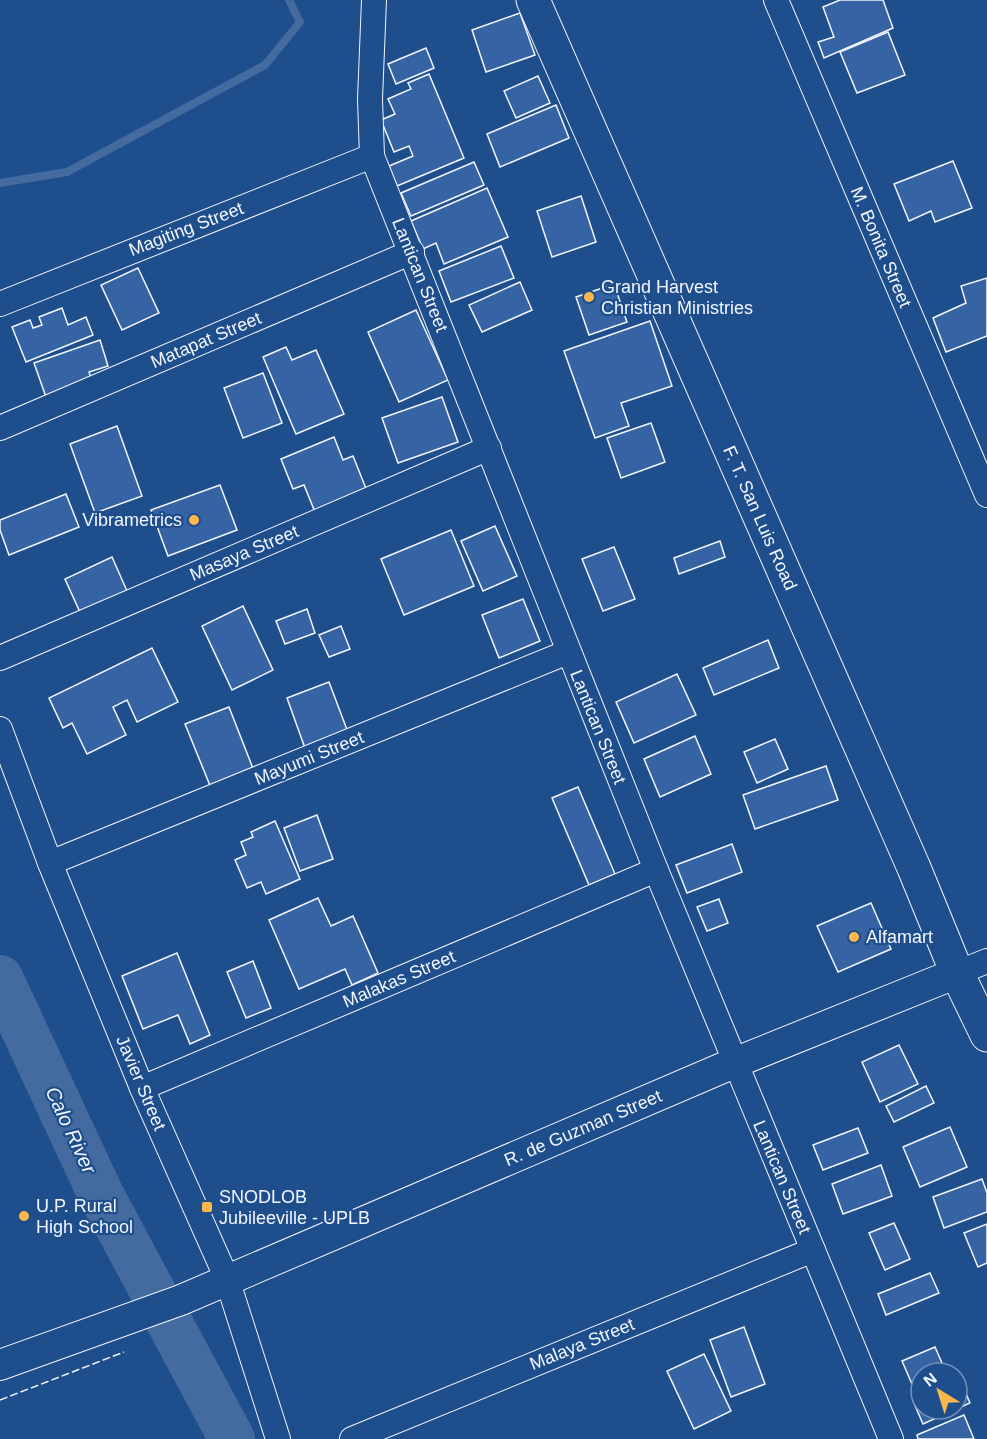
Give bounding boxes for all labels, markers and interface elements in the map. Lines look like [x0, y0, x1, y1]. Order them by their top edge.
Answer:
street label: M. Bonita Street [847, 184, 915, 310]
street label: Magiting Street [126, 198, 246, 260]
street label: Lantican Street [388, 215, 452, 335]
place label: Grand Harvest Christian Ministries [601, 277, 753, 318]
marker: Grand Harvest Christian Ministries [582, 290, 596, 304]
street label: Matapat Street [148, 308, 264, 372]
street label: F. T. San Luis Road [719, 443, 801, 593]
place label: Vibrametrics [82, 510, 182, 530]
marker: Vibrametrics [187, 513, 201, 527]
street label: Masaya Street [187, 521, 301, 585]
street label: Lantican Street [566, 667, 630, 787]
street label: Mayumi Street [251, 727, 367, 789]
place label: Alfamart [866, 927, 933, 947]
marker: Alfamart [847, 930, 861, 944]
street label: Malakas Street [340, 946, 458, 1012]
street label: Javier Street [112, 1033, 170, 1133]
water label: Calo River [41, 1083, 101, 1178]
street label: R. de Guzman Street [501, 1086, 665, 1170]
street label: Lantican Street [749, 1117, 815, 1237]
place label: SNODLOB Jubileeville - UPLB [219, 1187, 370, 1228]
place label: U.P. Rural High School [36, 1196, 133, 1237]
marker: SNODLOB Jubileeville - UPLB [200, 1200, 214, 1214]
marker: U.P. Rural High School [17, 1209, 31, 1223]
street label: Malaya Street [527, 1314, 637, 1374]
north arrow [909, 1361, 969, 1421]
text: N [920, 1369, 940, 1390]

